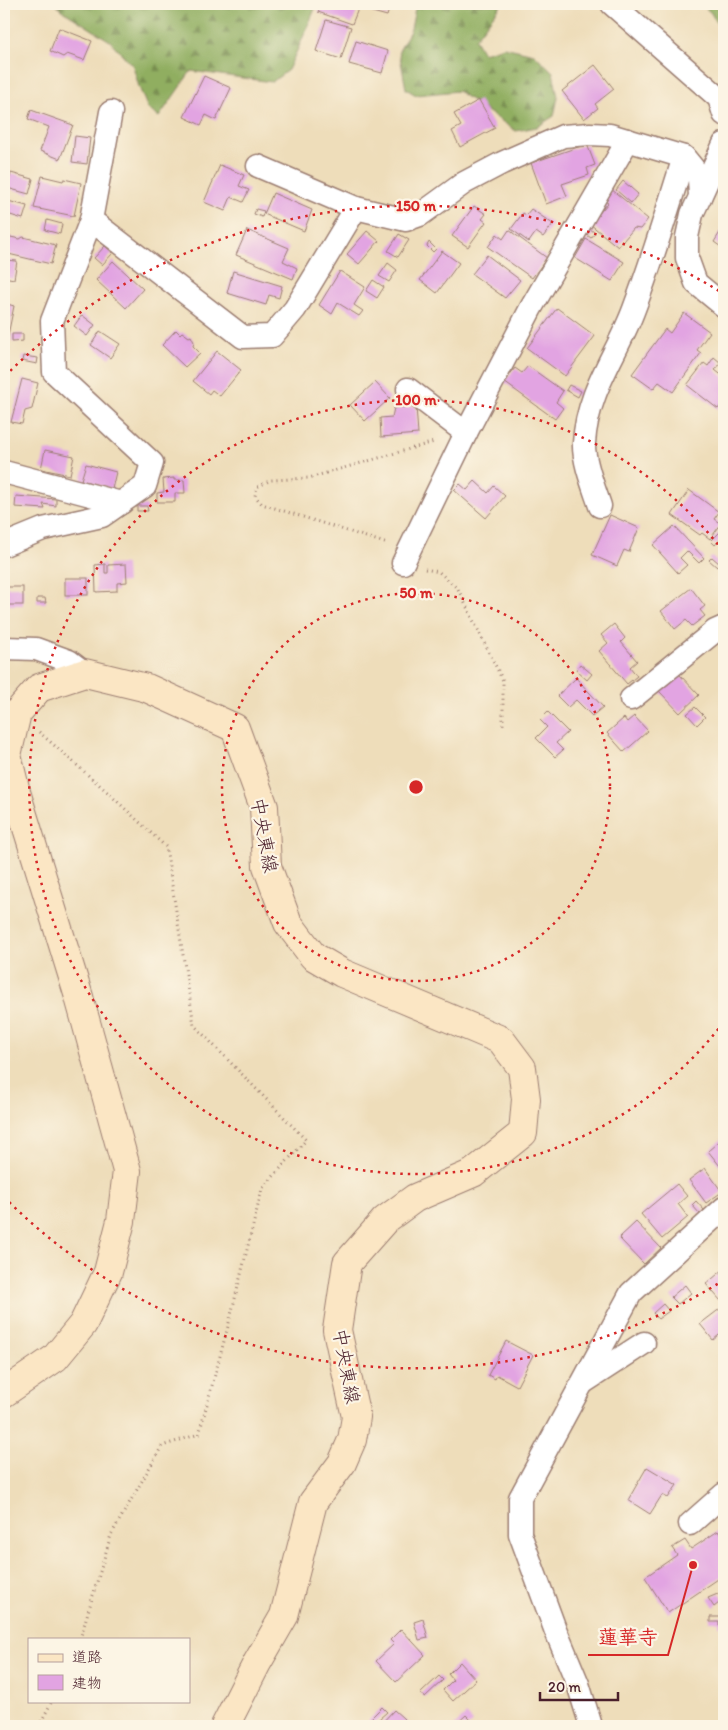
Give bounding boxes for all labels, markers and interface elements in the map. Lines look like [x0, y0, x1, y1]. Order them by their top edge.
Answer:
text: 150 m [396, 197, 436, 215]
text: 100 m [395, 391, 437, 409]
text: 50 m [399, 584, 433, 602]
centre of rings [407, 778, 425, 796]
street label: 中央東線 [247, 796, 282, 875]
street label: 中央東線 [329, 1327, 364, 1406]
callout: 蓮華寺 [588, 1620, 668, 1655]
text: 蓮華寺 [598, 1625, 658, 1649]
legend [28, 1638, 190, 1702]
text: 道路 [72, 1648, 102, 1666]
scale bar [540, 1670, 618, 1702]
text: 建物 [72, 1674, 102, 1692]
text: 20 m [548, 1678, 582, 1696]

